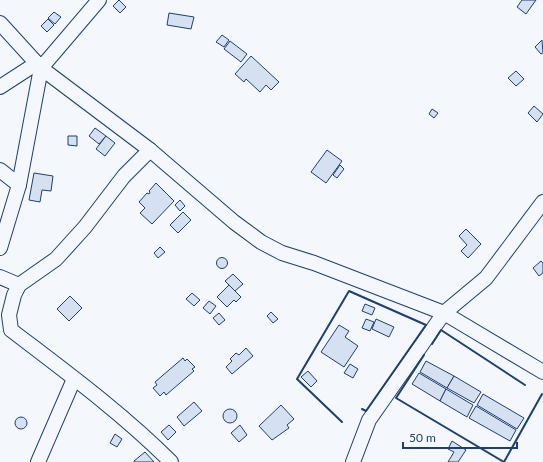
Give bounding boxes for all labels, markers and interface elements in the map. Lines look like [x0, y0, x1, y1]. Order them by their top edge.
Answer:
scale bar [403, 424, 517, 450]
text: 50 m [409, 430, 436, 445]

